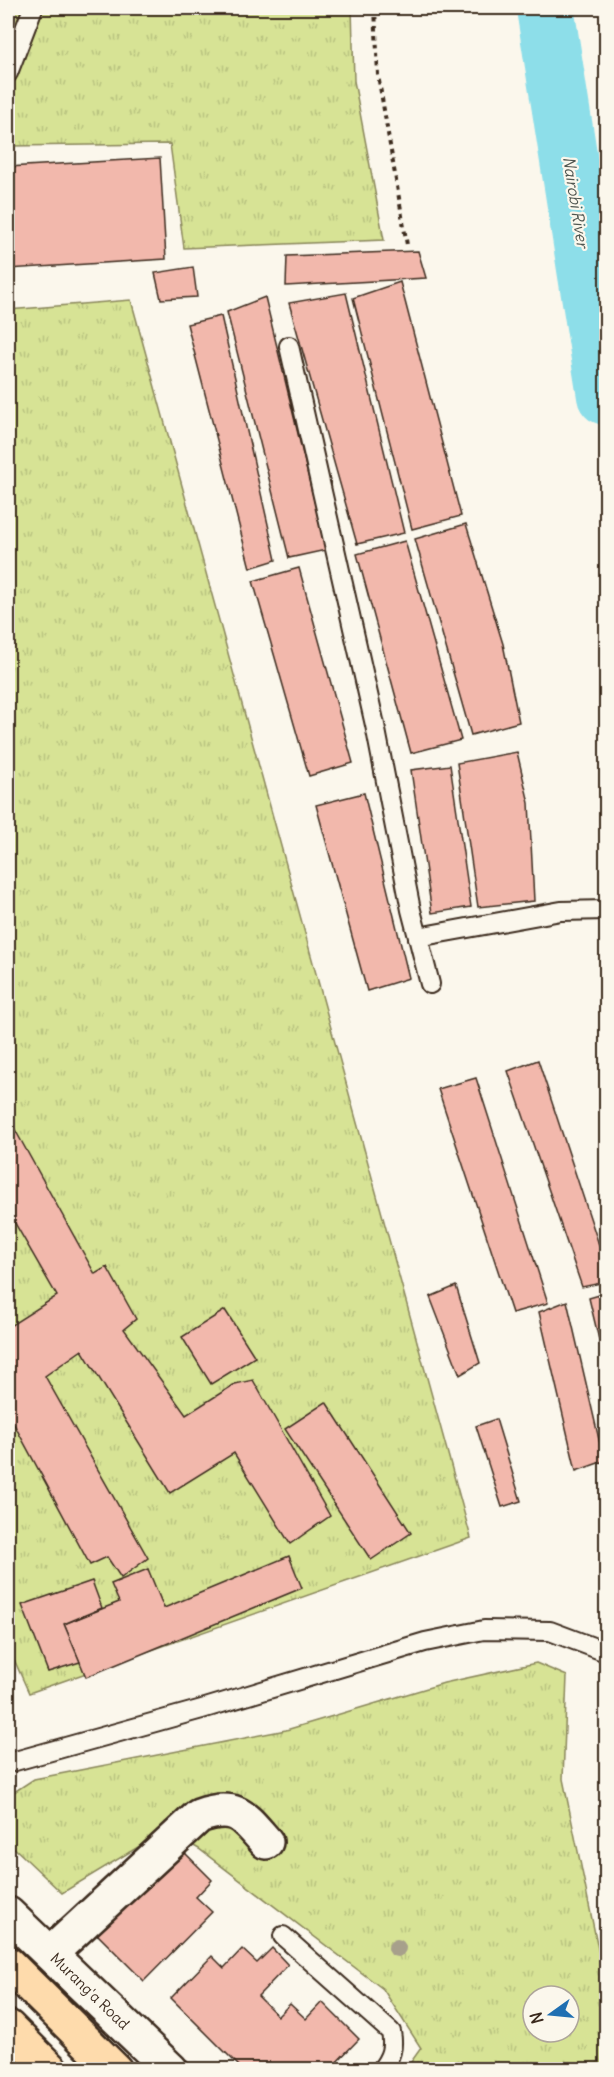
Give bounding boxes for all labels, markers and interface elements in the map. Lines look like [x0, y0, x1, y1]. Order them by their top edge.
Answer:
water label: Nairobi River [559, 155, 593, 251]
street label: Murang'a Road [47, 1949, 134, 2033]
north arrow [521, 1984, 581, 2044]
text: N [525, 2010, 548, 2026]

